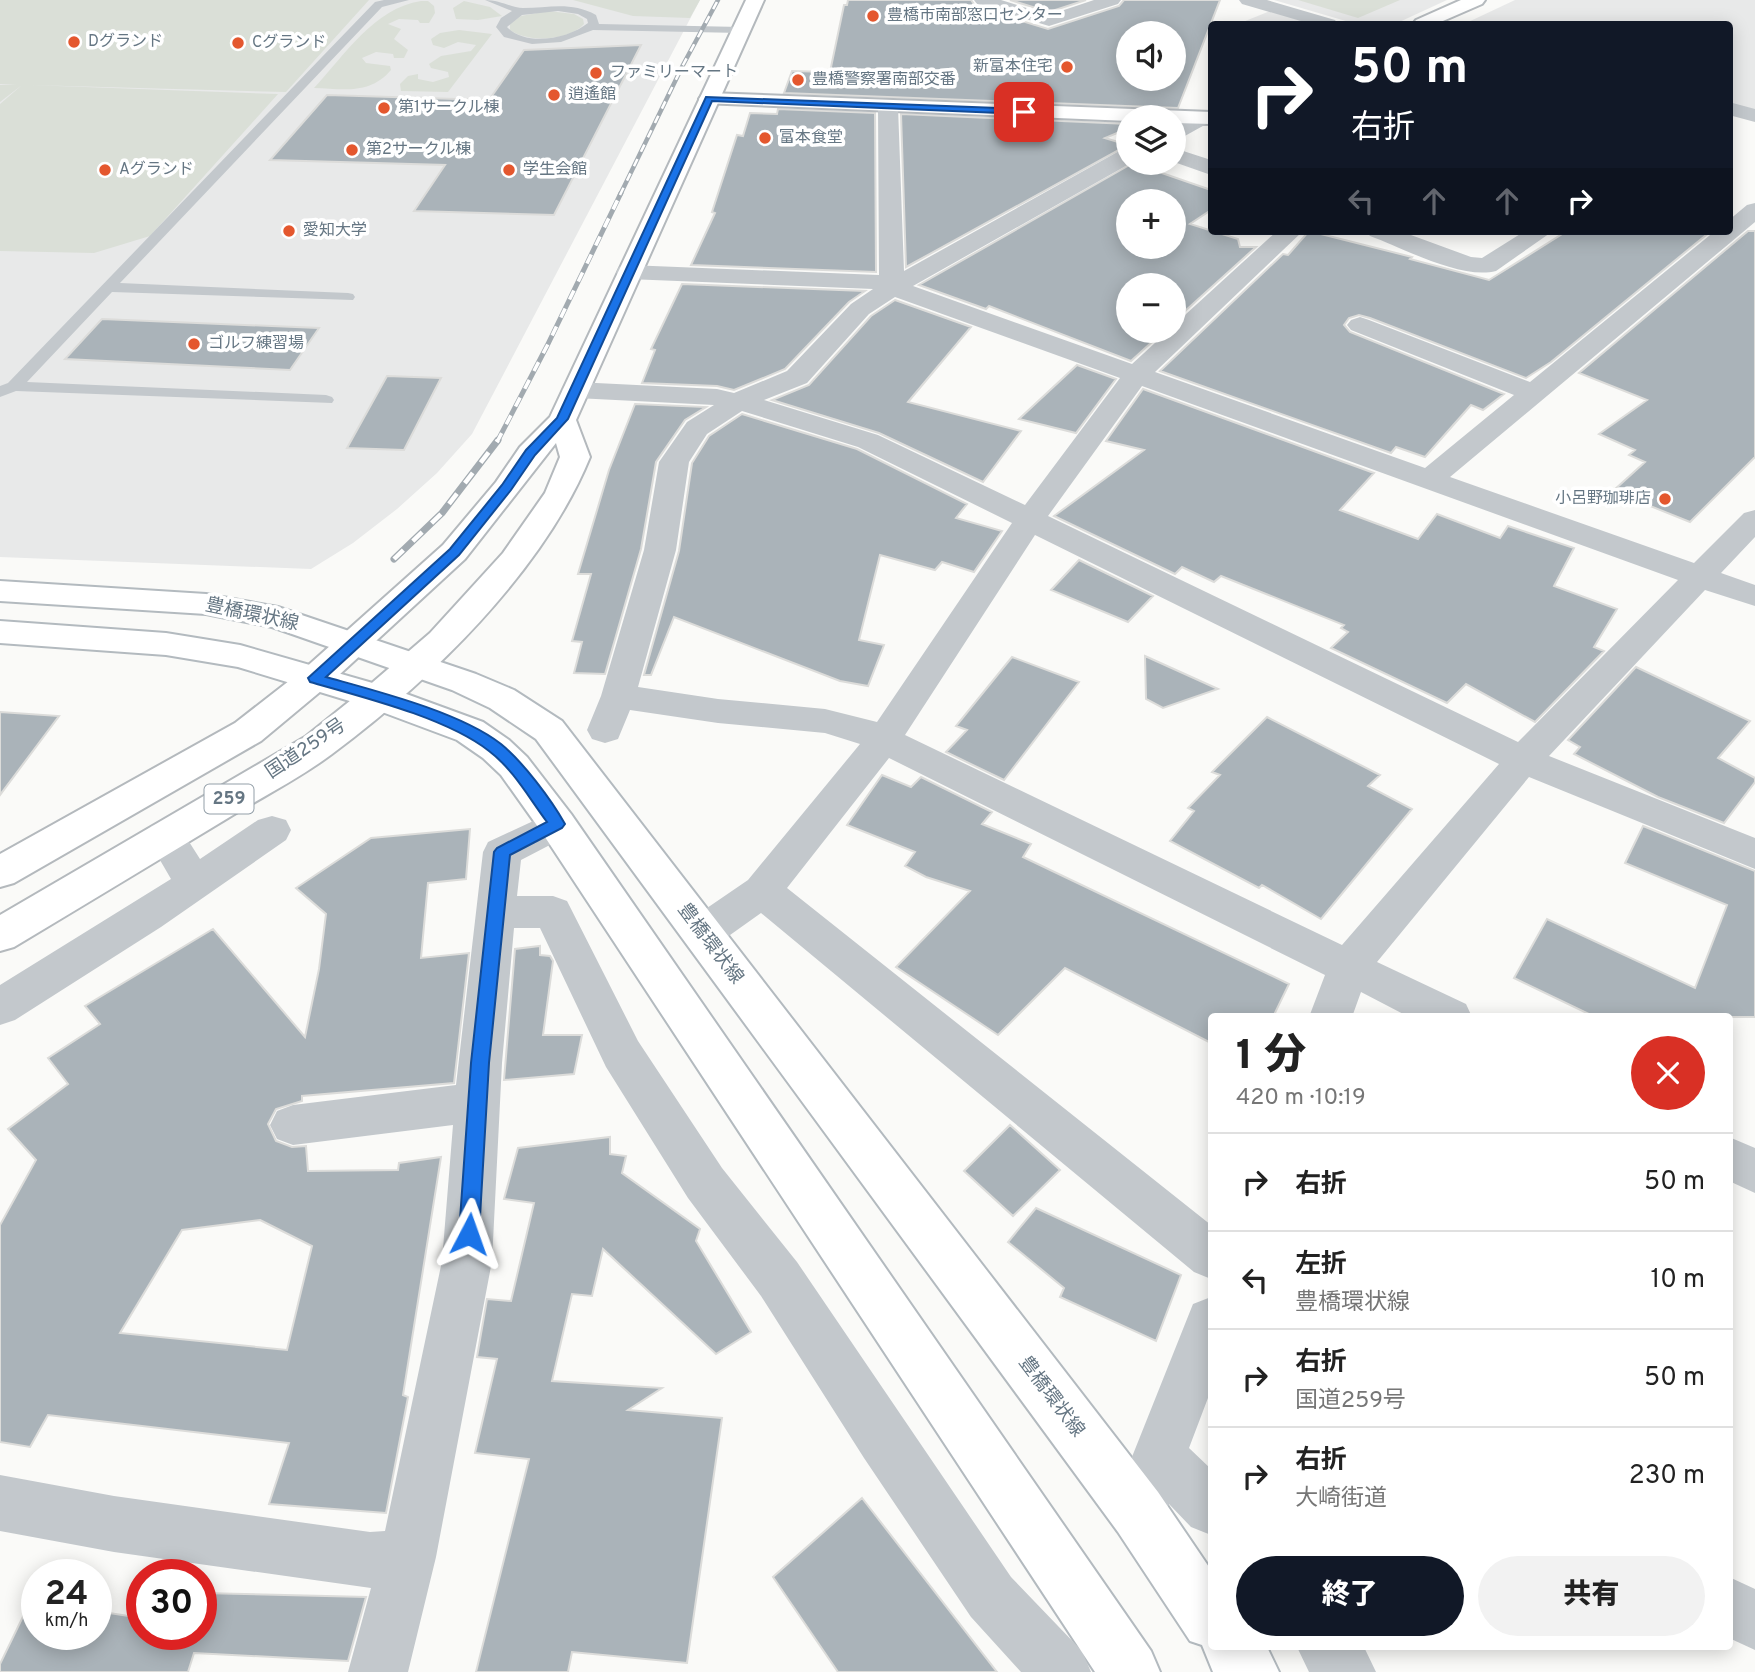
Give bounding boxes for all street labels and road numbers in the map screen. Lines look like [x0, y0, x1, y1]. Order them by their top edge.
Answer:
street label: 豊橋環状線 [203, 593, 301, 637]
street label: 国道259号 [261, 713, 351, 785]
road number: 259 [204, 784, 254, 814]
street label: 豊橋環状線 [672, 899, 748, 989]
street label: 豊橋環状線 [1013, 1352, 1089, 1442]

